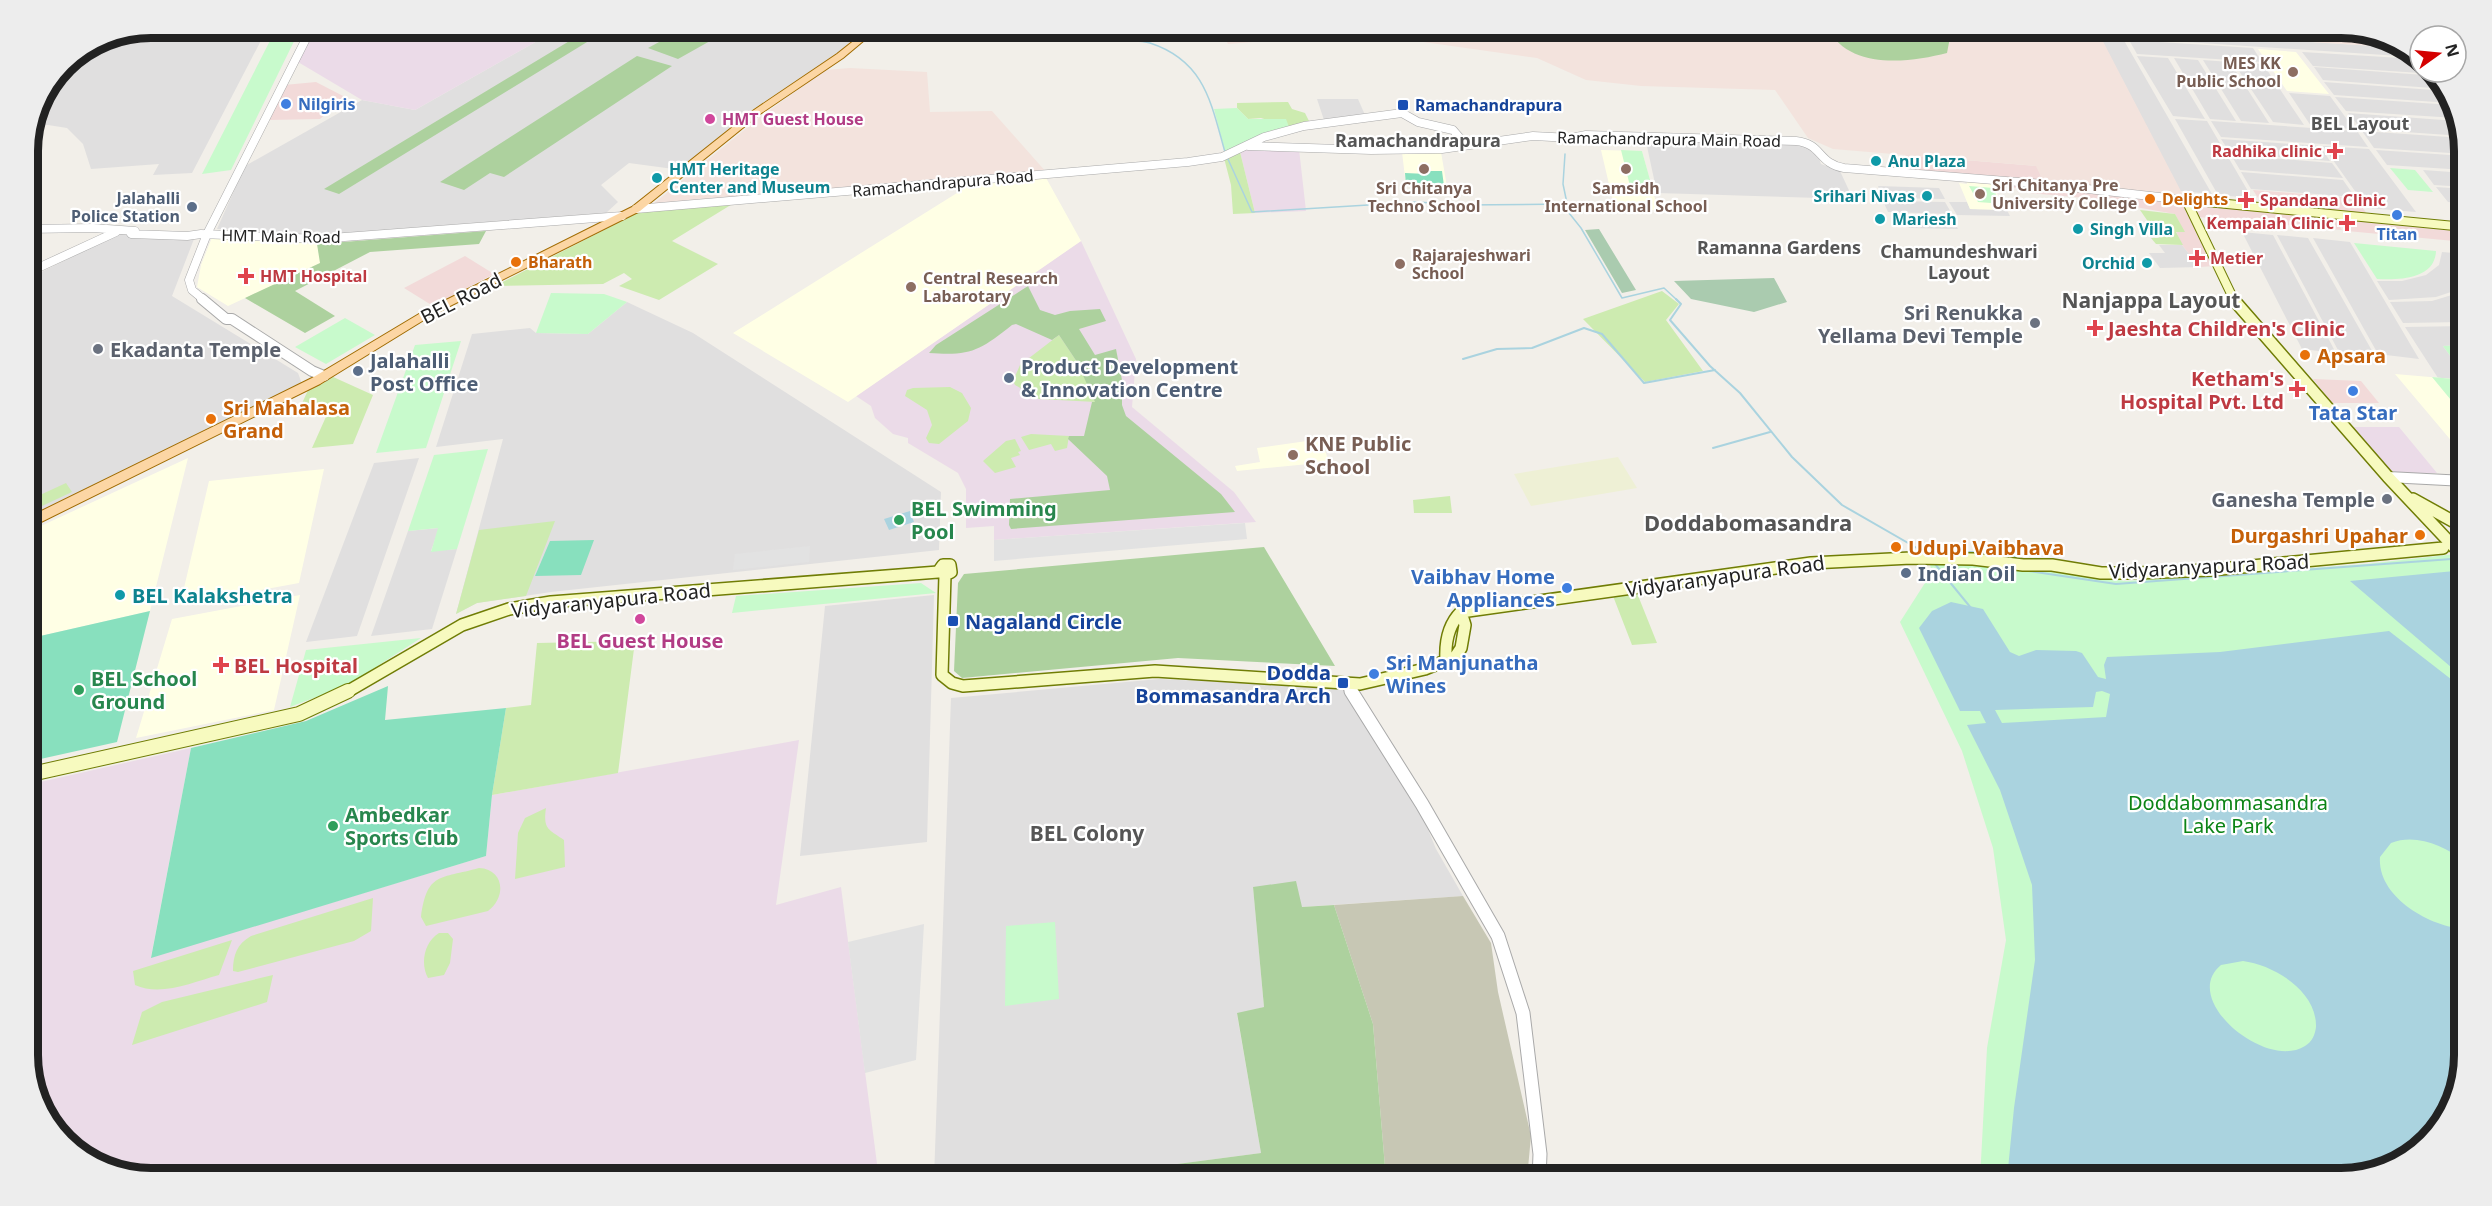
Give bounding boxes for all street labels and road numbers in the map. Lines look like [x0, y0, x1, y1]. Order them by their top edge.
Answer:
street label: Ramachandrapura Main Road [1557, 126, 1781, 152]
street label: Ramachandrapura Road [851, 164, 1035, 202]
street label: HMT Main Road [221, 224, 341, 248]
street label: BEL Road [416, 266, 506, 330]
street label: Vidyaranyapura Road [2108, 547, 2310, 585]
street label: Vidyaranyapura Road [1624, 549, 1826, 603]
street label: Vidyaranyapura Road [510, 576, 712, 624]

